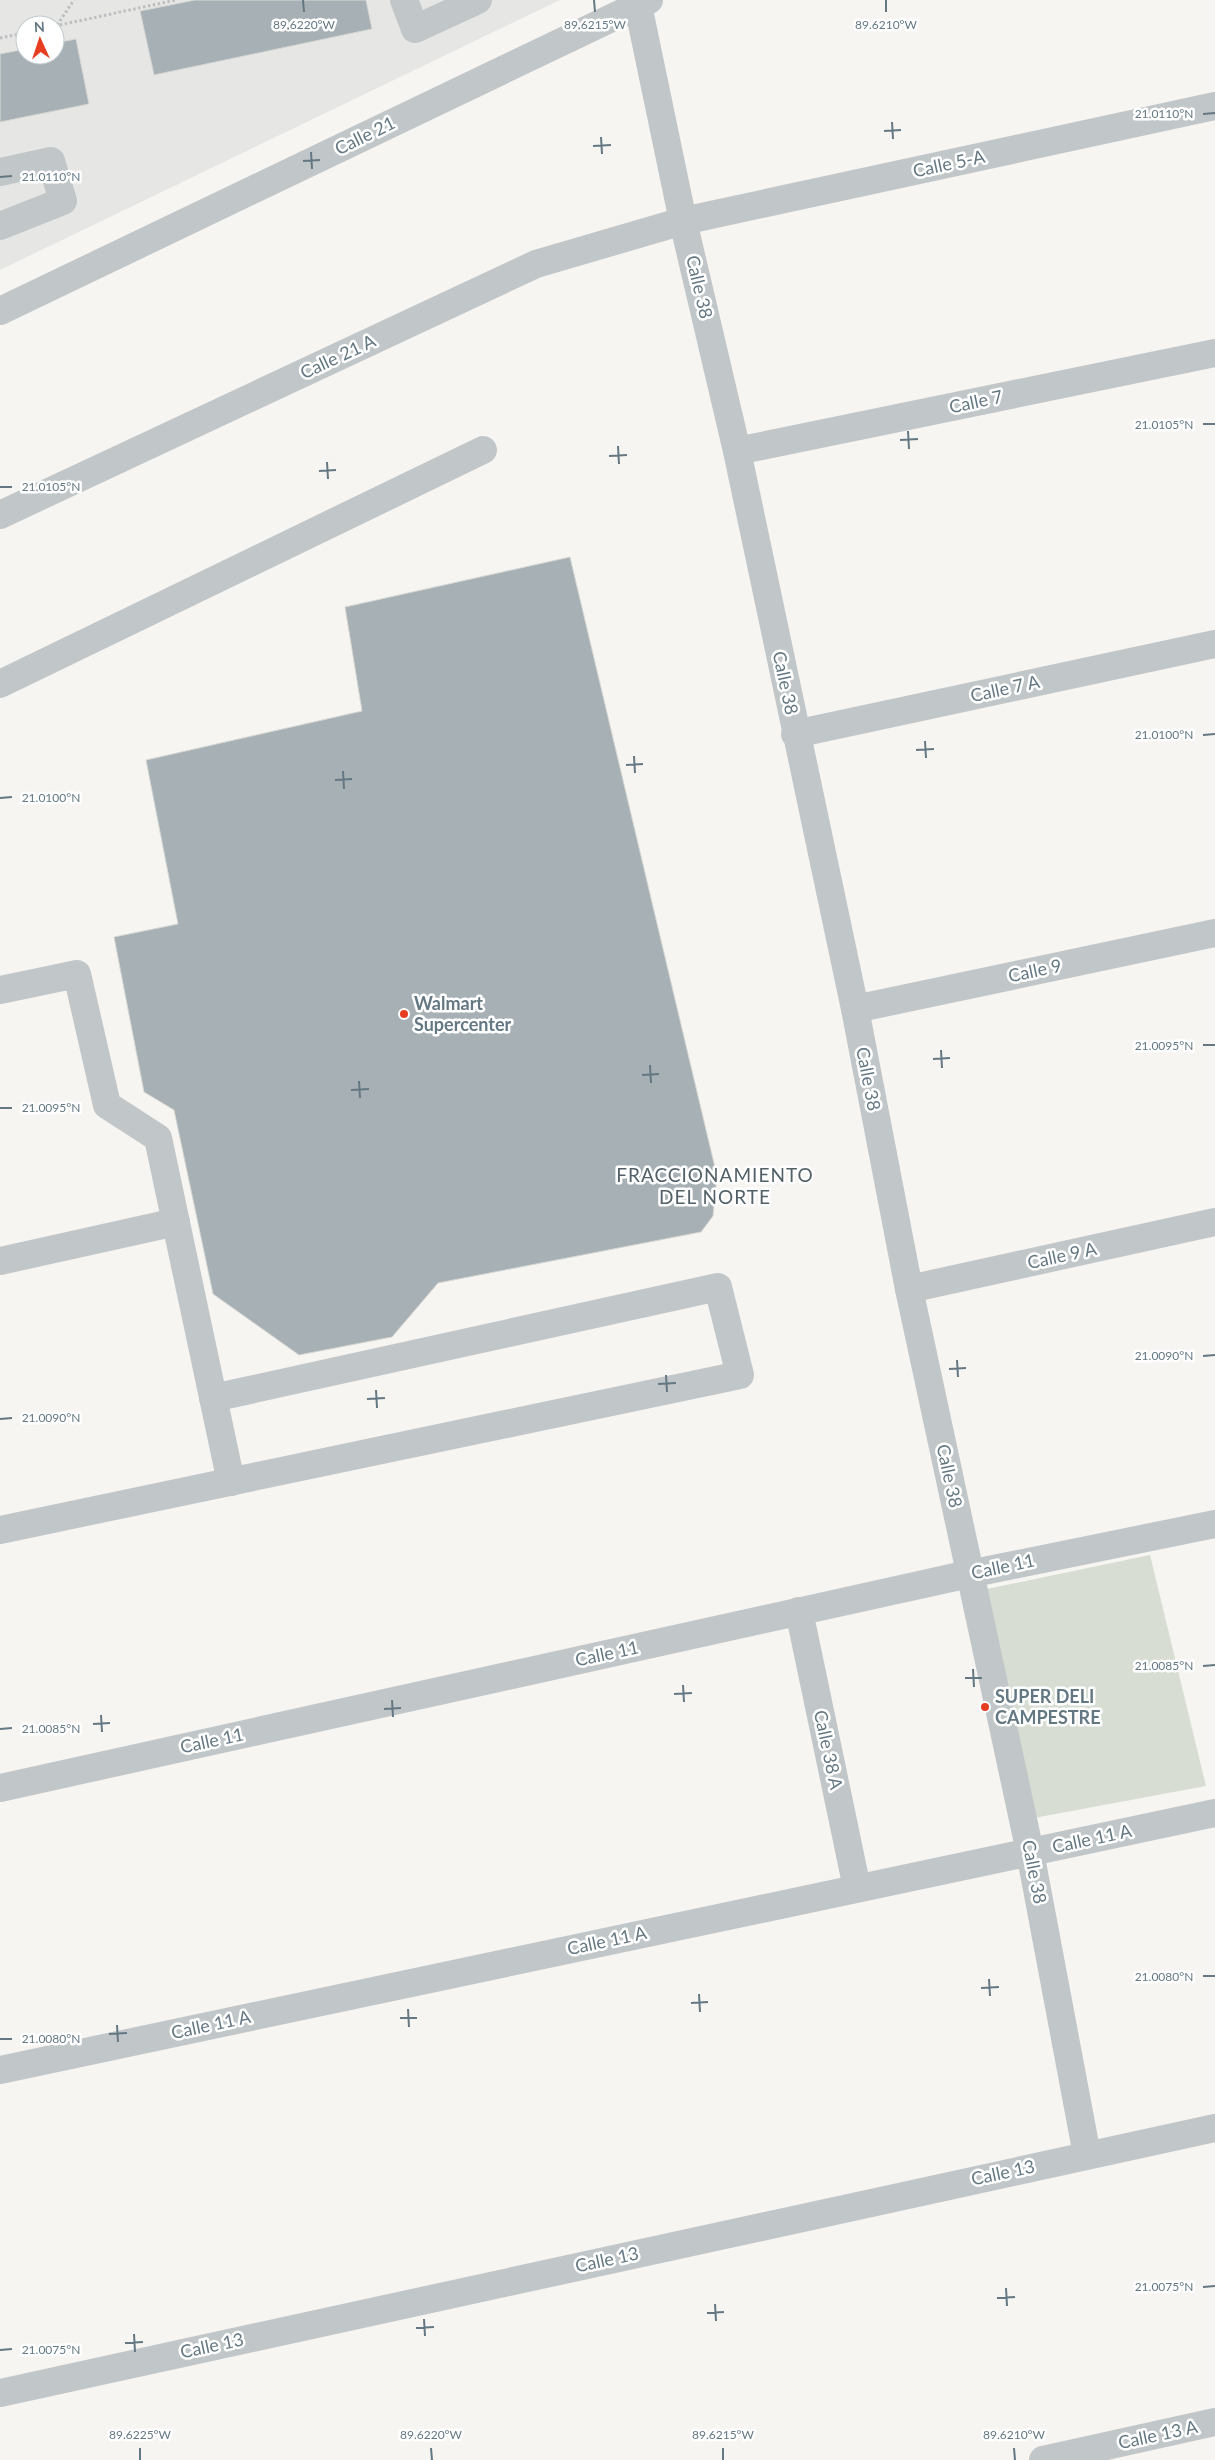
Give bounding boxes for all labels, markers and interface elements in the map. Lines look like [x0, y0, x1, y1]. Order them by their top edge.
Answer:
north arrow [15, 15, 65, 65]
text: 89.6220°W [273, 17, 336, 32]
text: 89.6215°W [564, 17, 627, 32]
text: 89.6210°W [855, 17, 918, 32]
text: N [33, 18, 45, 35]
text: 21.0110°N [1135, 106, 1193, 121]
street label: Calle 21 [331, 111, 398, 159]
street label: Calle 5-A [911, 145, 988, 181]
text: 21.0110°N [22, 169, 80, 184]
street label: Calle 38 [682, 253, 718, 321]
street label: Calle 21 A [296, 329, 380, 383]
street label: Calle 7 [947, 385, 1005, 417]
text: 21.0105°N [1135, 417, 1193, 432]
text: 21.0105°N [22, 479, 80, 494]
street label: Calle 38 [769, 649, 803, 717]
street label: Calle 7 A [968, 670, 1042, 706]
text: 21.0100°N [1135, 727, 1193, 742]
text: 21.0100°N [22, 790, 80, 805]
street label: Calle 9 [1006, 954, 1064, 986]
place label: Walmart Supercenter [414, 992, 512, 1035]
marker: Walmart Supercenter [398, 1008, 410, 1020]
text: 21.0095°N [1135, 1038, 1193, 1053]
street label: Calle 38 [852, 1045, 886, 1113]
text: 21.0095°N [22, 1100, 80, 1115]
district label: FRACCIONAMIENTO DEL NORTE [616, 1163, 814, 1208]
street label: Calle 9 A [1025, 1237, 1099, 1273]
text: 21.0090°N [1135, 1348, 1193, 1363]
text: 21.0090°N [22, 1410, 80, 1425]
street label: Calle 38 [933, 1442, 967, 1510]
street label: Calle 11 [969, 1549, 1037, 1583]
street label: Calle 11 [573, 1636, 641, 1670]
text: 21.0085°N [1135, 1658, 1193, 1673]
place label: SUPER DELI CAMPESTRE [995, 1685, 1101, 1728]
marker: SUPER DELI CAMPESTRE [979, 1701, 991, 1713]
street label: Calle 38 A [810, 1708, 848, 1792]
text: 21.0085°N [22, 1721, 80, 1736]
street label: Calle 11 [178, 1723, 246, 1757]
street label: Calle 11 A [1050, 1819, 1134, 1857]
street label: Calle 38 [1018, 1838, 1052, 1906]
street label: Calle 11 A [565, 1921, 649, 1959]
text: 21.0080°N [1135, 1969, 1193, 1984]
street label: Calle 11 A [169, 2005, 253, 2043]
text: 21.0080°N [22, 2031, 80, 2046]
street label: Calle 13 [969, 2155, 1037, 2189]
street label: Calle 13 [573, 2242, 641, 2276]
text: 21.0075°N [1135, 2279, 1193, 2294]
street label: Calle 13 [178, 2328, 246, 2362]
text: 21.0075°N [22, 2342, 80, 2357]
street label: Calle 13 A [1116, 2415, 1200, 2453]
text: 89.6225°W [109, 2427, 172, 2442]
text: 89.6220°W [400, 2427, 463, 2442]
text: 89.6215°W [692, 2427, 755, 2442]
text: 89.6210°W [983, 2427, 1046, 2442]

